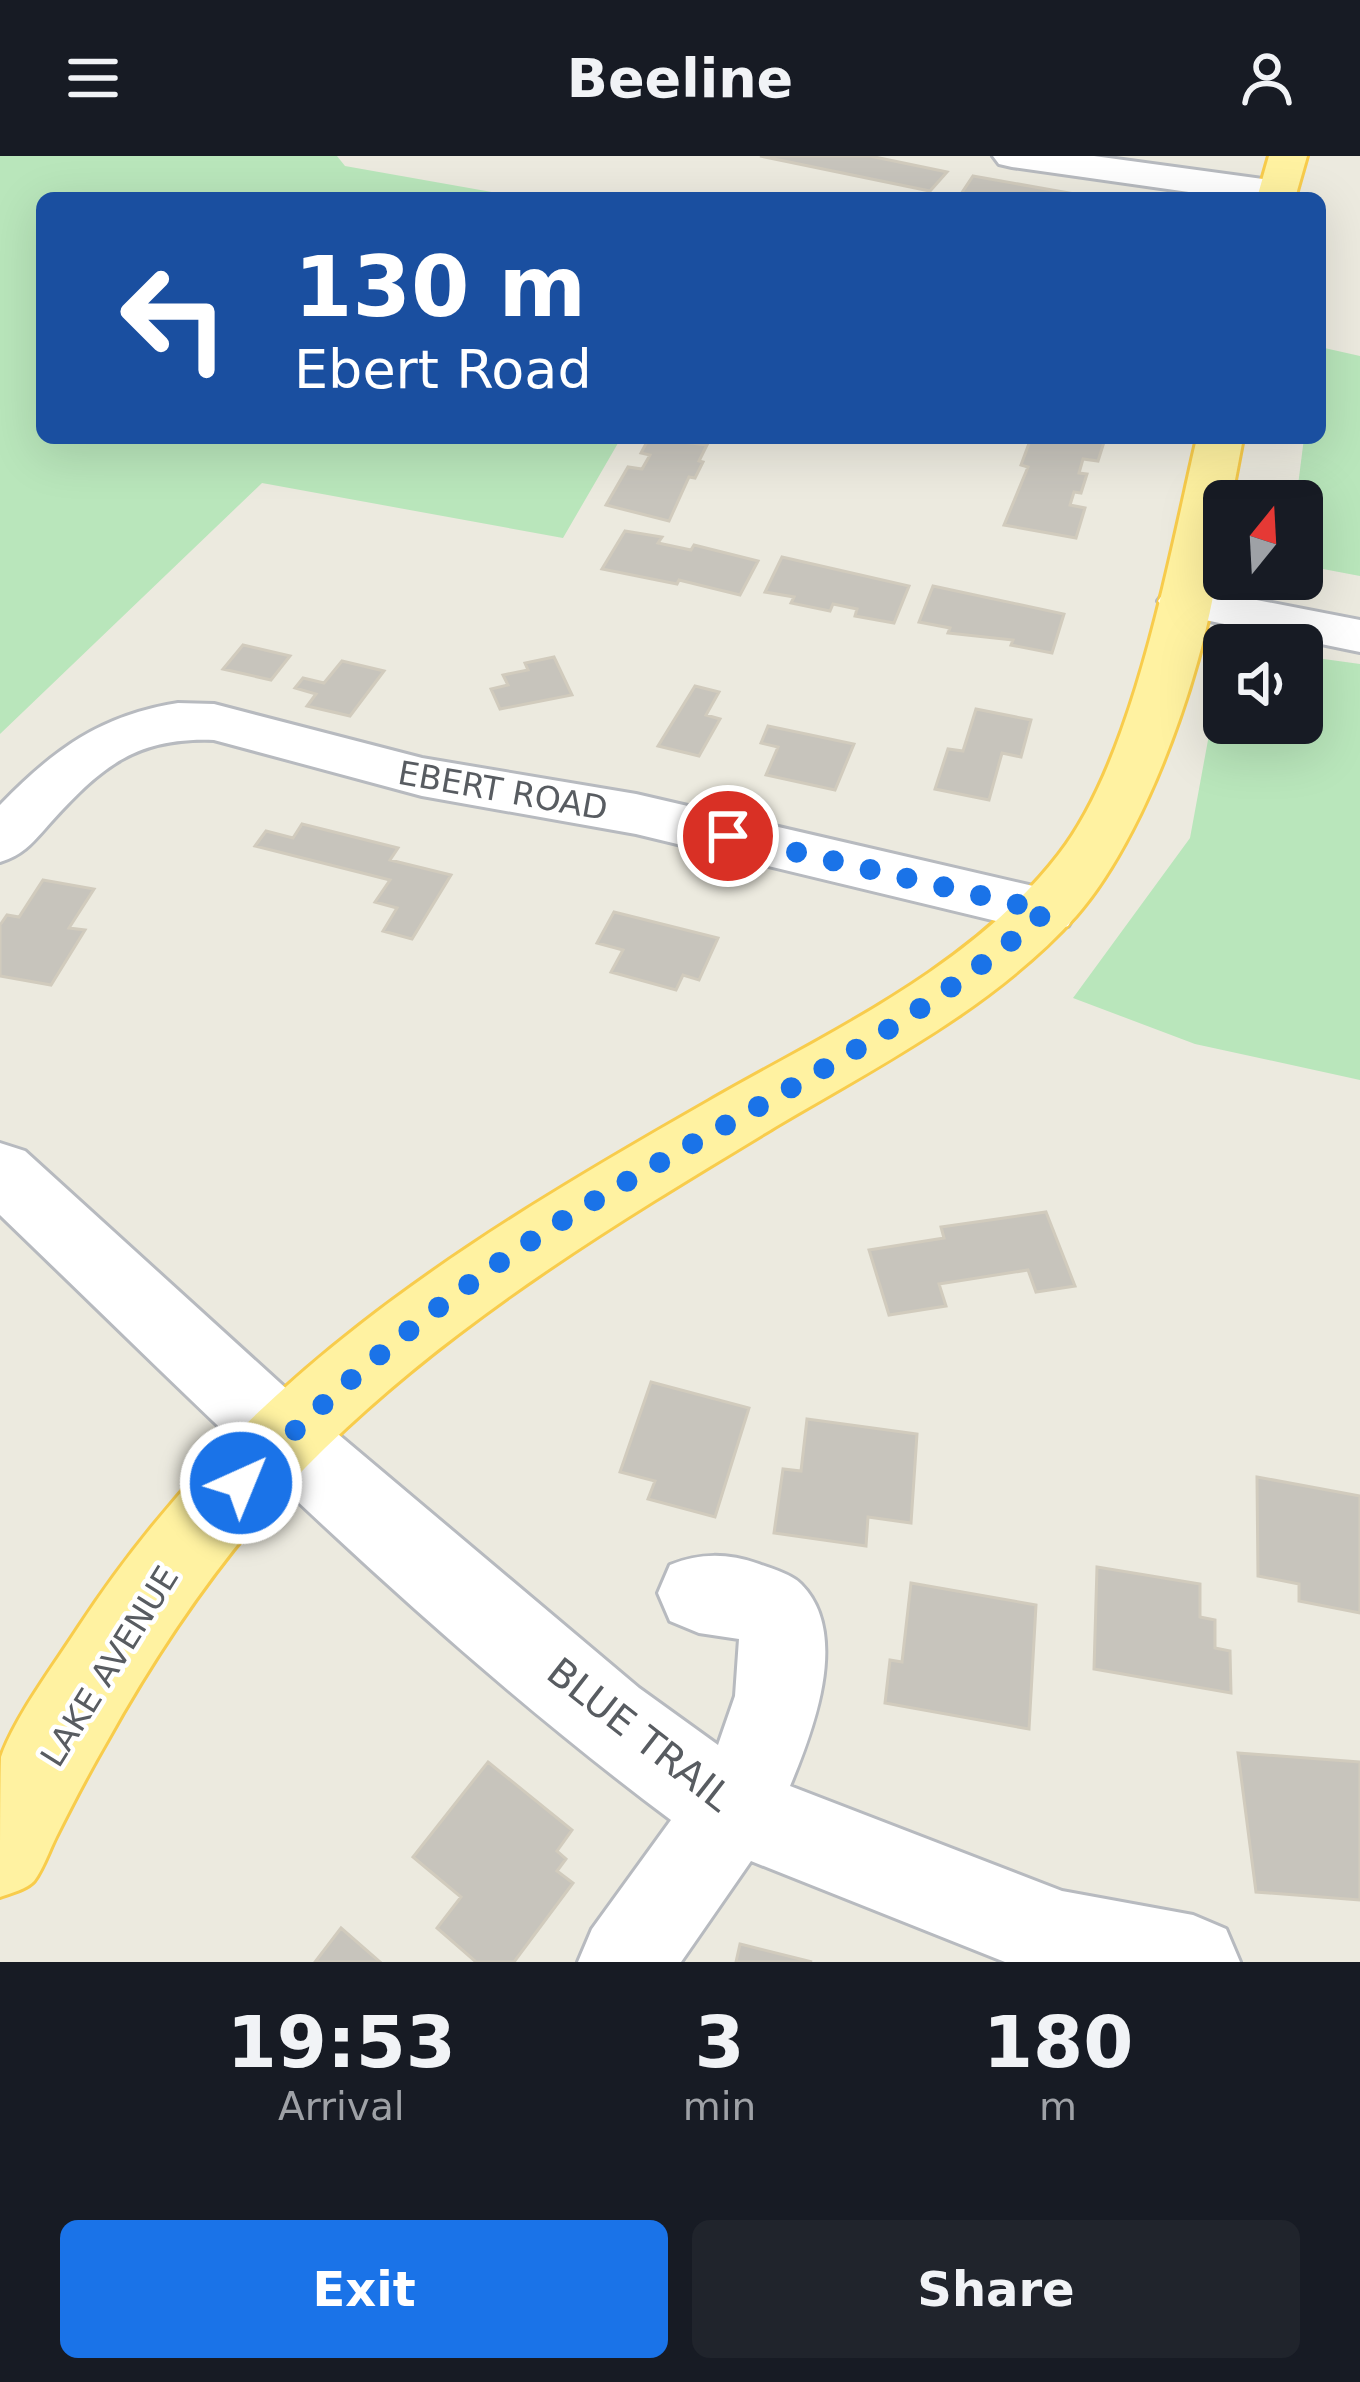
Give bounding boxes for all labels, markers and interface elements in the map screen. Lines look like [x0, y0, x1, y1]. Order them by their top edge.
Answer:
icon: menu [60, 45, 126, 111]
icon: person [1234, 45, 1300, 111]
text: Beeline [567, 47, 793, 110]
text: 130 m [294, 238, 586, 336]
icon: left [96, 240, 252, 396]
text: Ebert Road [294, 338, 592, 401]
north arrow [1203, 480, 1323, 600]
map controls [1203, 480, 1323, 744]
button: sound [1203, 624, 1323, 744]
street label: EBERT ROAD [395, 753, 611, 828]
pin [677, 785, 779, 887]
icon: arrive [695, 803, 761, 869]
position arrow [178, 1420, 304, 1546]
street label: LAKE AVENUE [32, 1559, 186, 1773]
street label: BLUE TRAIL [539, 1649, 741, 1820]
text: 19:53 [227, 2000, 456, 2084]
text: 3 [694, 2000, 744, 2084]
text: 180 [983, 2000, 1133, 2084]
text: Arrival [278, 2084, 405, 2129]
text: min [683, 2084, 756, 2129]
text: m [1039, 2084, 1077, 2129]
button: Exit [60, 2220, 668, 2358]
button: Share [692, 2220, 1300, 2358]

